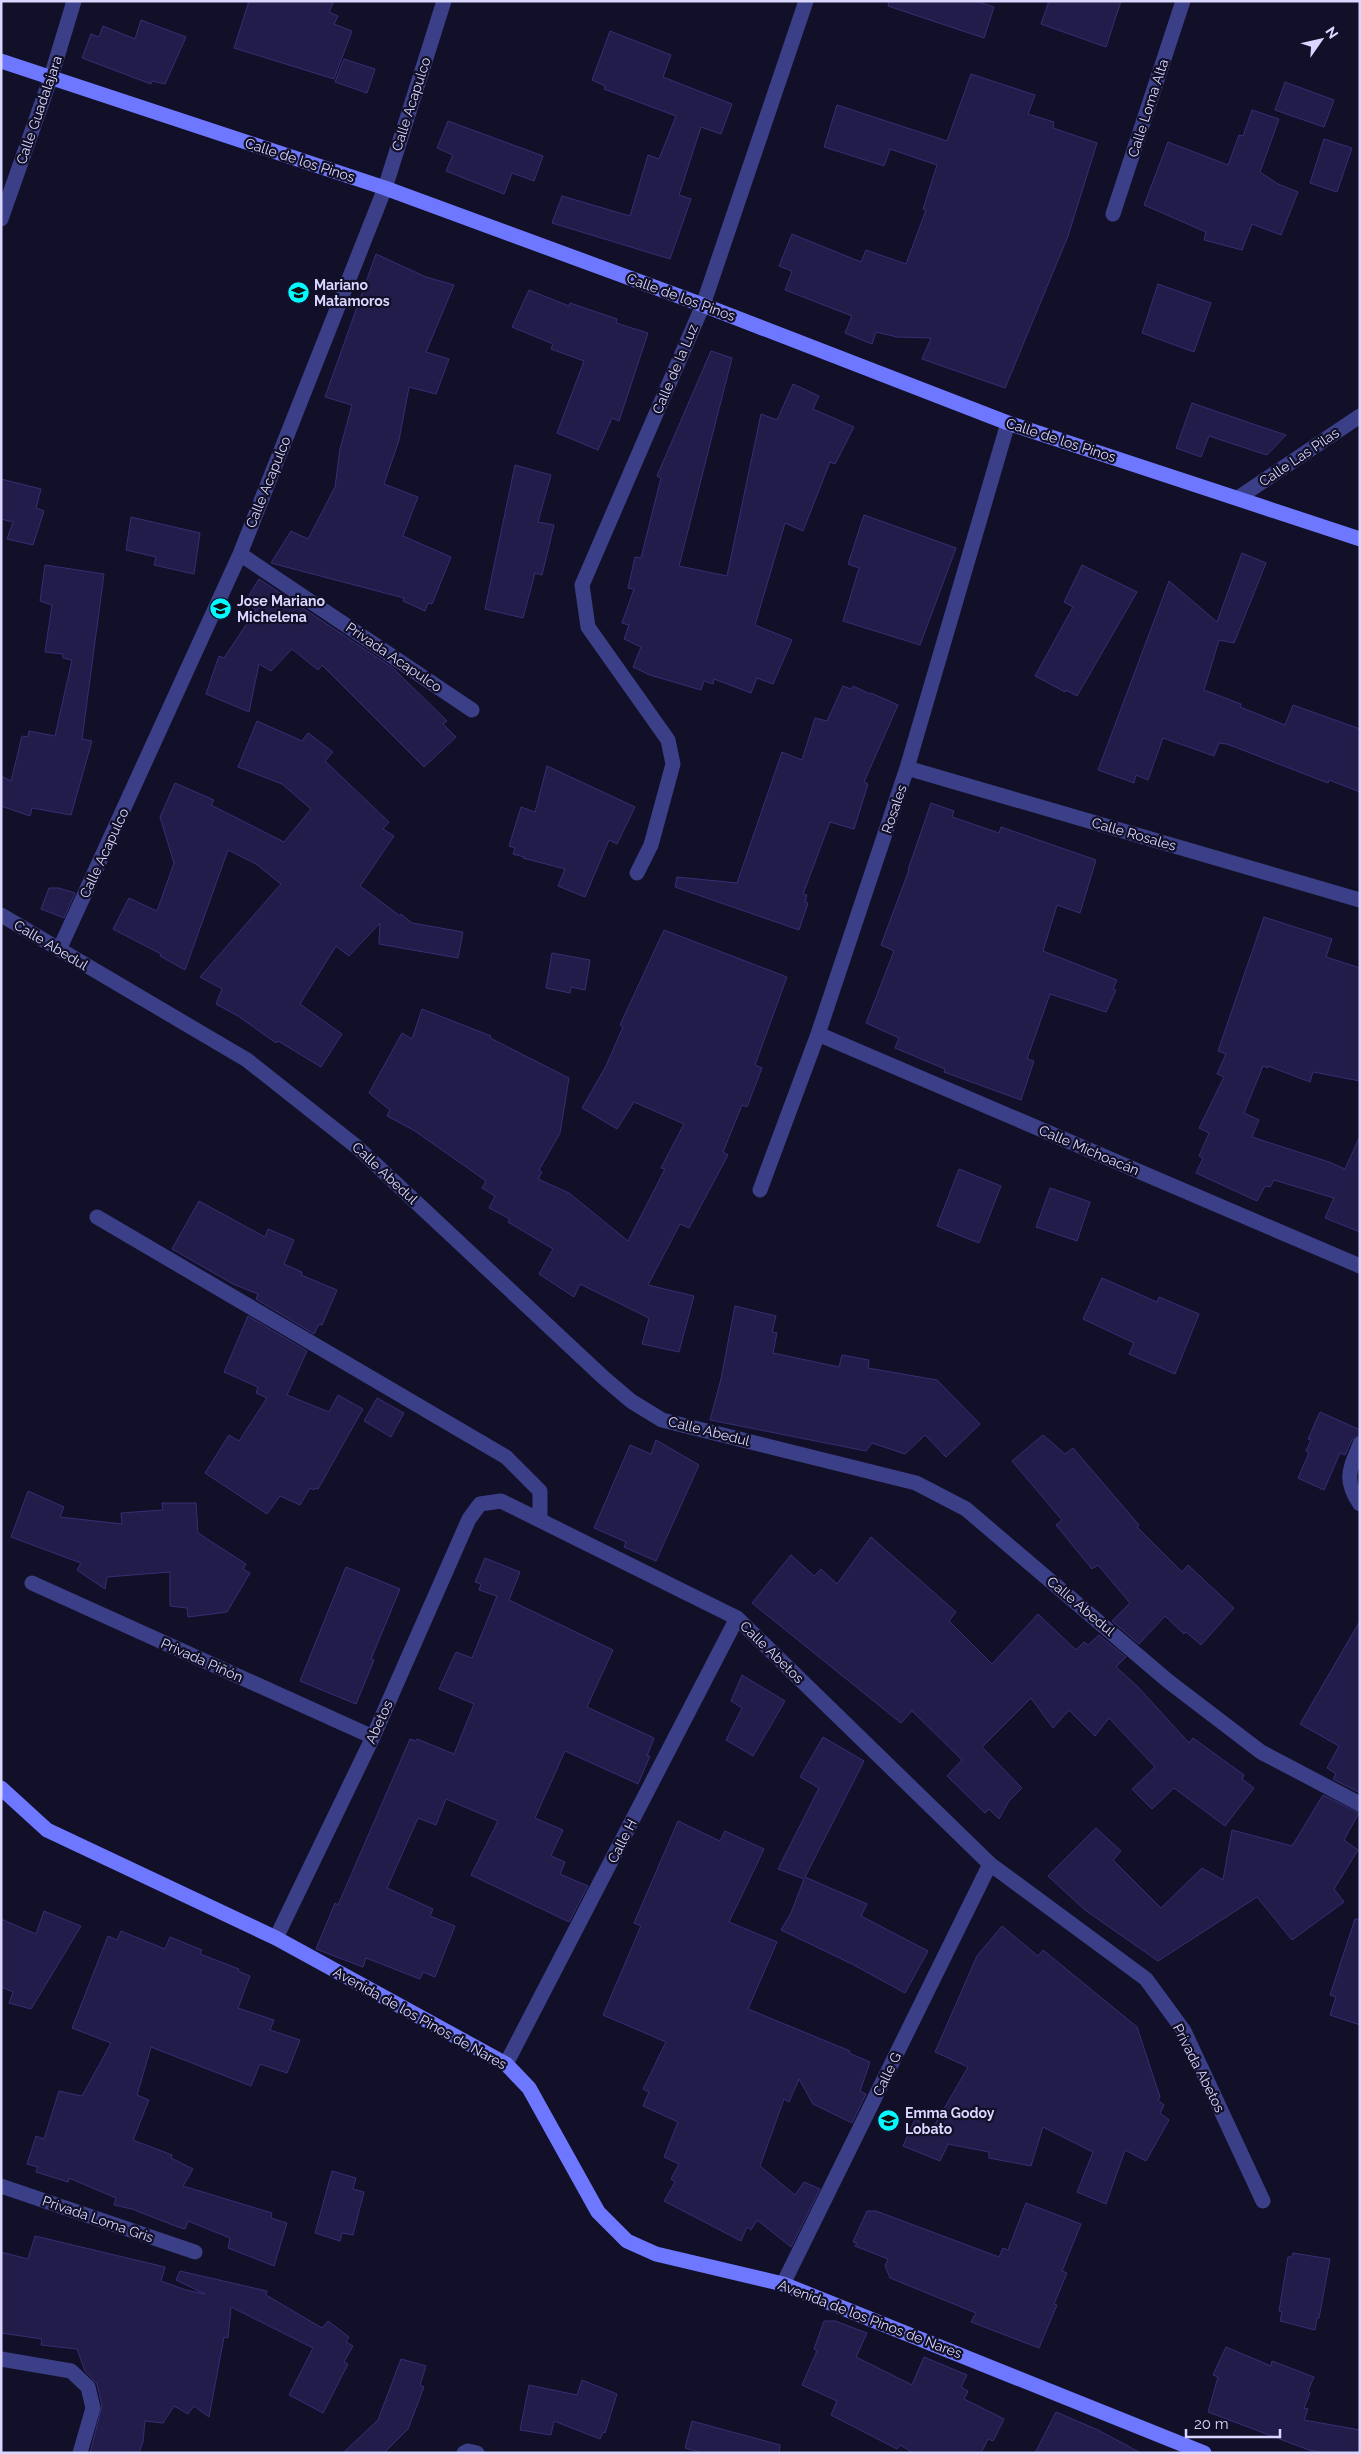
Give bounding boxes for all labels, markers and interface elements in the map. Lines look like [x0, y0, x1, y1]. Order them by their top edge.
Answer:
north arrow [1296, 15, 1346, 65]
text: N [1322, 24, 1341, 42]
street label: Calle Guadalajara [13, 54, 65, 166]
street label: Calle Acapulco [388, 55, 434, 153]
street label: Calle Loma Alta [1125, 57, 1171, 159]
street label: Calle de los Pinos [243, 135, 357, 185]
street label: Calle de los Pinos [624, 270, 738, 324]
place label: Mariano Matamoros [314, 277, 390, 309]
school or university icon: Mariano Matamoros [286, 281, 310, 305]
street label: Calle de la Luz [649, 322, 701, 416]
street label: Calle de los Pinos [1004, 415, 1118, 465]
street label: Calle Las Pilas [1256, 424, 1342, 490]
street label: Calle Acapulco [242, 434, 294, 530]
place label: Jose Mariano Michelena [237, 593, 325, 625]
school or university icon: Jose Mariano Michelena [209, 597, 233, 621]
street label: Privada Acapulco [343, 619, 445, 695]
street label: Rosales [878, 782, 910, 835]
street label: Calle Acapulco [76, 805, 132, 901]
street label: Calle Rosales [1090, 814, 1178, 854]
street label: Calle Abedul [11, 917, 91, 973]
street label: Calle Michoacán [1037, 1122, 1141, 1178]
street label: Calle Abedul [349, 1139, 421, 1207]
street label: Calle Abedul [667, 1413, 752, 1449]
street label: Calle Abedul [1044, 1573, 1118, 1639]
street label: Calle Abetos [737, 1618, 807, 1686]
street label: Privada Piñón [159, 1635, 245, 1685]
street label: Abetos [362, 1698, 396, 1746]
street label: Calle H [604, 1816, 640, 1866]
street label: Avenida de los Pinos de Nares [331, 1964, 510, 2073]
street label: Privada Abetos [1170, 2021, 1228, 2115]
street label: Calle G [870, 2050, 904, 2098]
place label: Emma Godoy Lobato [905, 2105, 995, 2137]
school or university icon: Emma Godoy Lobato [877, 2109, 901, 2133]
street label: Privada Loma Gris [40, 2192, 156, 2246]
street label: Avenida de los Pinos de Nares [776, 2276, 964, 2362]
scale bar [1186, 2406, 1280, 2438]
text: 20 m [1194, 2415, 1229, 2433]

